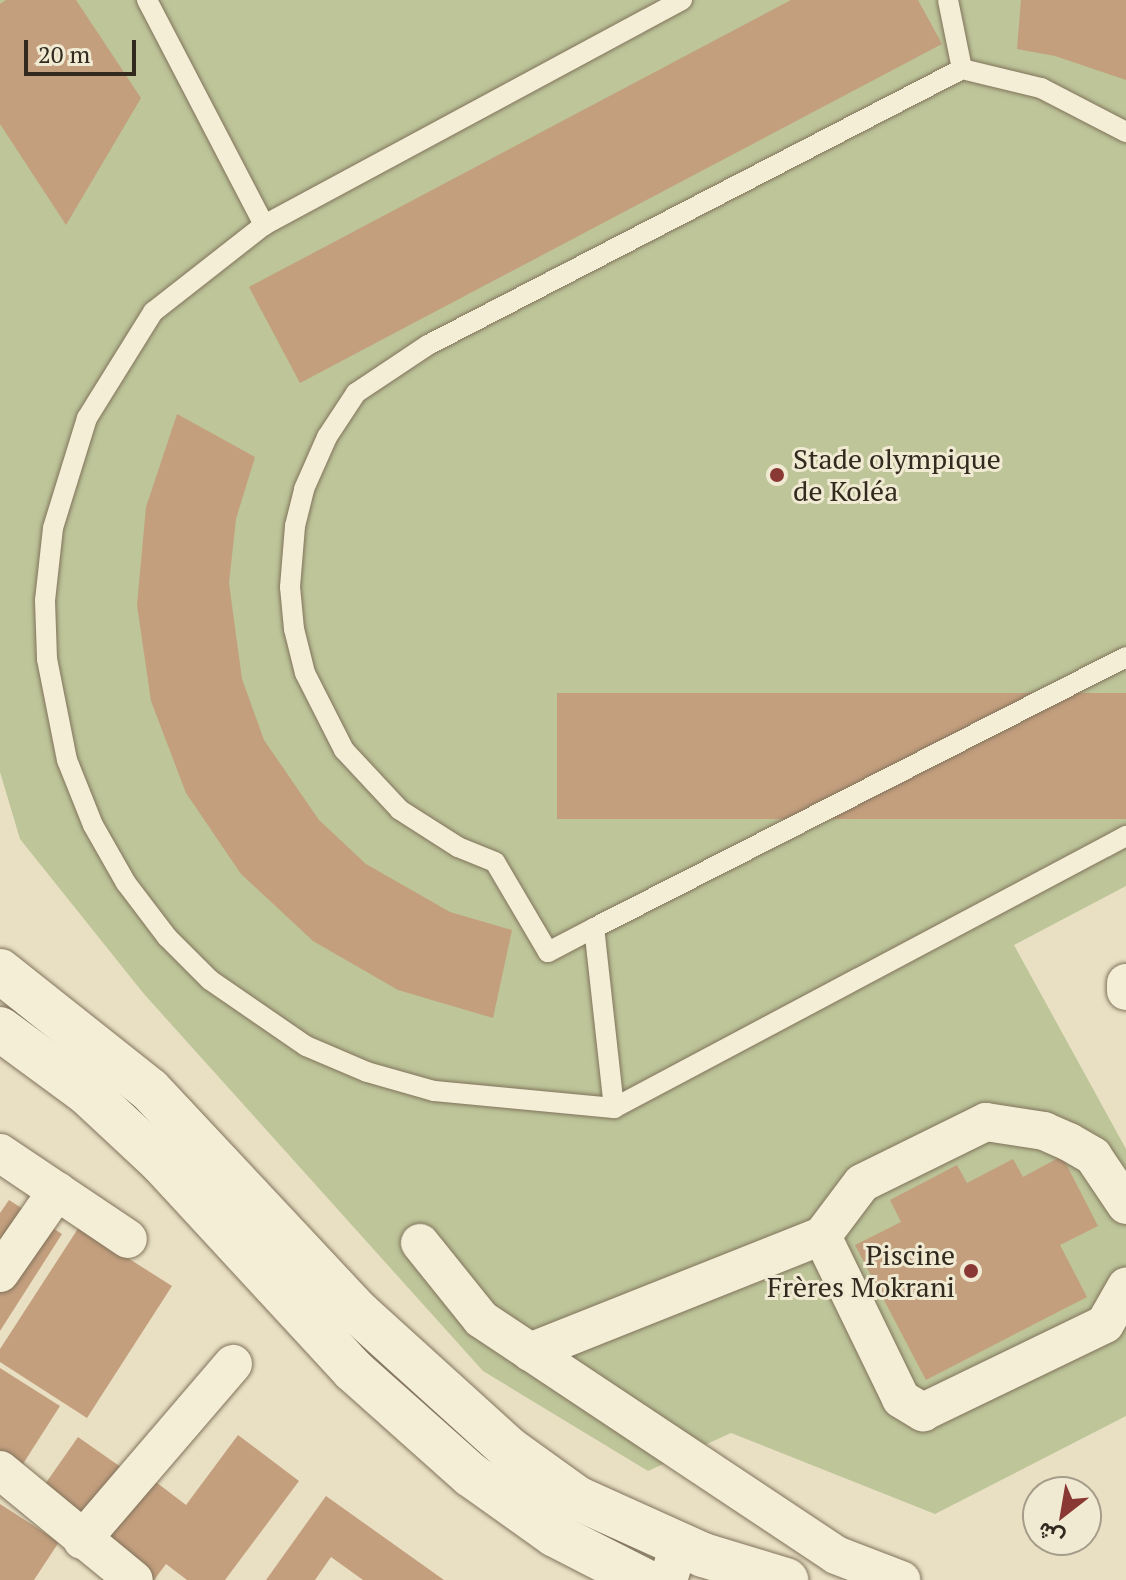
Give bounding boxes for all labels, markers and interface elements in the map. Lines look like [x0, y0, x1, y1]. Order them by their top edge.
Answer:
scale bar [28, 24, 140, 74]
text: 20 m [38, 38, 90, 70]
place label: Stade olympique de Koléa [793, 442, 1001, 508]
marker: Stade olympique de Koléa [768, 466, 786, 484]
place label: Piscine Frères Mokrani [767, 1238, 955, 1304]
marker: Piscine Frères Mokrani [962, 1262, 980, 1280]
north arrow [1022, 1476, 1102, 1556]
text: ش [1032, 1516, 1069, 1555]

